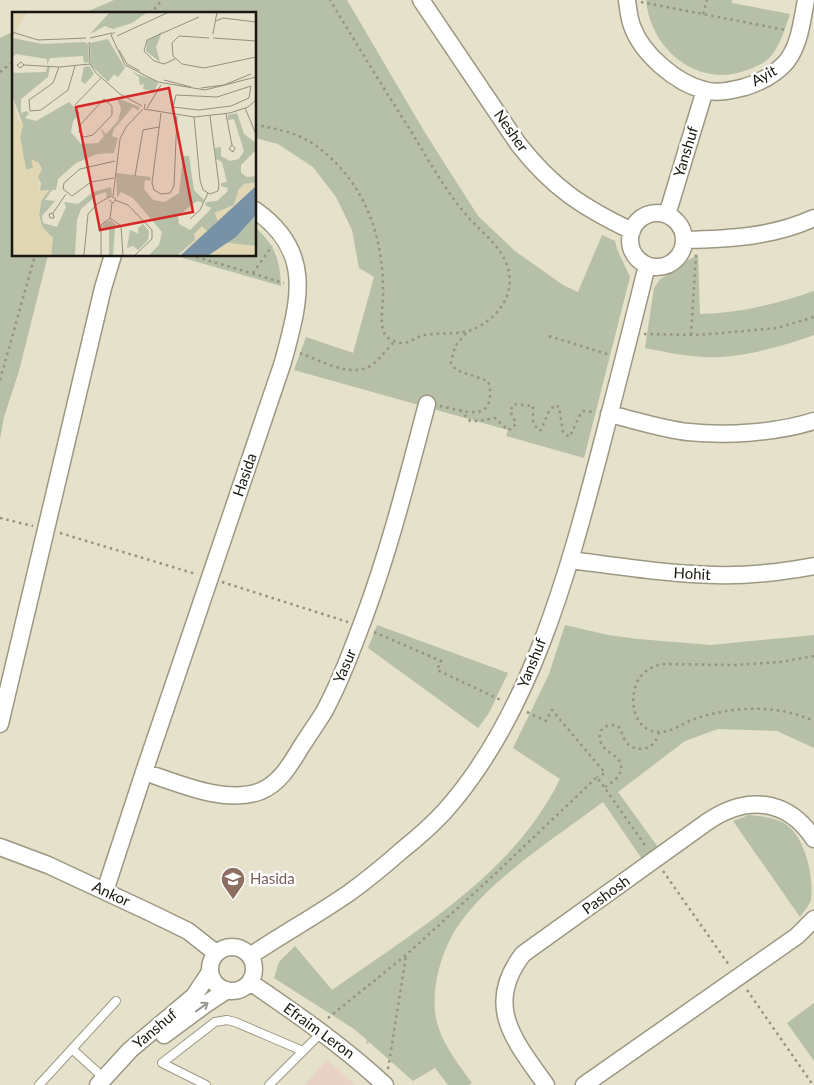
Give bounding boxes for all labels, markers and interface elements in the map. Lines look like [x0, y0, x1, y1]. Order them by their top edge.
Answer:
inset map [12, 12, 256, 256]
street label: Ayit [748, 61, 780, 89]
street label: Nesher [491, 106, 533, 155]
street label: Yanshuf [669, 124, 701, 179]
street label: Hasida [228, 451, 260, 499]
street label: Hohit [673, 563, 712, 583]
street label: Yanshuf [513, 634, 549, 690]
street label: Yasur [329, 645, 360, 685]
school or university icon: Hasida [220, 866, 246, 900]
place label: Hasida [250, 869, 295, 887]
street label: Pashosh [578, 871, 633, 917]
street label: Ankor [90, 877, 134, 910]
street label: Efraim Leron [281, 998, 359, 1062]
one-way arrow [194, 1002, 208, 1012]
street label: Yanshuf [129, 1004, 181, 1052]

